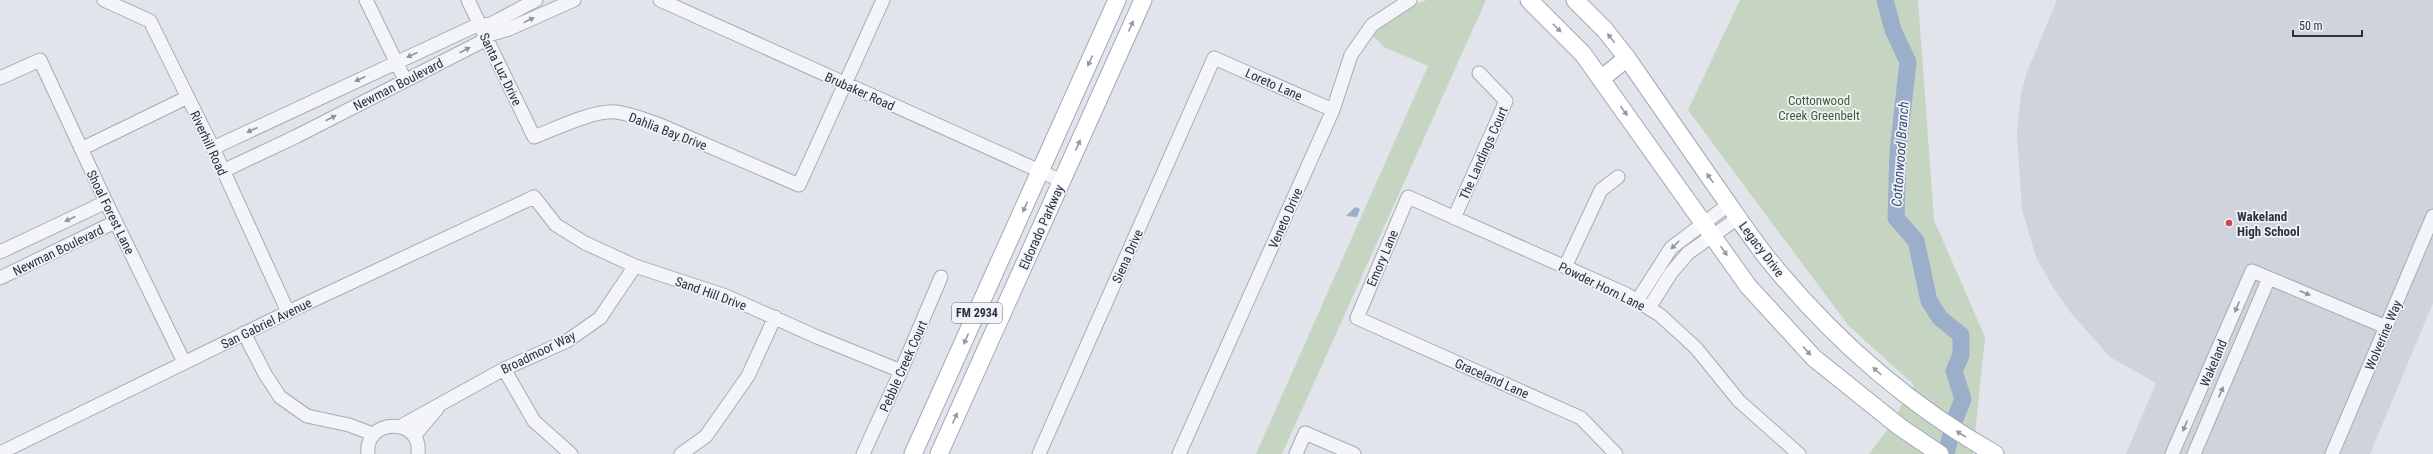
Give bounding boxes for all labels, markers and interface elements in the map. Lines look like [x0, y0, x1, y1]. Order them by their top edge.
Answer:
scale bar [2293, 12, 2362, 38]
one-way arrow [524, 17, 535, 23]
text: 50 m [2299, 19, 2323, 33]
one-way arrow [1128, 21, 1134, 32]
one-way arrow [1552, 23, 1562, 33]
street label: Santa Luz Drive [476, 30, 525, 108]
one-way arrow [1607, 32, 1616, 43]
one-way arrow [459, 47, 471, 53]
one-way arrow [406, 52, 417, 58]
street label: Newman Boulevard [351, 55, 446, 114]
one-way arrow [1087, 56, 1093, 67]
street label: Loreto Lane [1243, 65, 1305, 104]
street label: Brubaker Road [823, 69, 897, 114]
one-way arrow [355, 76, 366, 82]
park label: Cottonwood Creek Greenbelt [1778, 93, 1860, 123]
water label: Cottonwood Branch [1888, 101, 1912, 207]
street label: The Landings Court [1456, 104, 1511, 202]
one-way arrow [1620, 106, 1628, 116]
street label: Riverhill Road [187, 108, 230, 178]
street label: Dahlia Bay Drive [627, 110, 709, 153]
one-way arrow [326, 115, 337, 121]
one-way arrow [247, 127, 258, 133]
one-way arrow [1075, 139, 1081, 151]
street label: Shoal Forest Lane [84, 168, 137, 257]
one-way arrow [1706, 173, 1714, 184]
street label: Eldorado Parkway [1016, 182, 1067, 272]
street label: Veneto Drive [1265, 186, 1305, 251]
one-way arrow [1022, 201, 1028, 213]
place label: Wakeland High School [2237, 209, 2300, 239]
one-way arrow [65, 216, 76, 222]
marker: Wakeland High School [2224, 218, 2234, 228]
street label: Legacy Drive [1736, 219, 1787, 280]
street label: Newman Boulevard [11, 222, 106, 279]
street label: Siena Drive [1109, 227, 1146, 285]
street label: Emory Lane [1364, 228, 1401, 289]
one-way arrow [1670, 240, 1680, 250]
one-way arrow [1720, 246, 1728, 256]
street label: Powder Horn Lane [1556, 259, 1647, 314]
street label: Sand Hill Drive [673, 274, 748, 313]
one-way arrow [2299, 290, 2311, 296]
street label: San Gabriel Avenue [218, 295, 314, 352]
street label: Wolverine Way [2362, 298, 2405, 372]
one-way arrow [2234, 302, 2240, 313]
road number: FM 2934 [952, 303, 1002, 323]
street label: Pebble Creek Court [877, 318, 930, 414]
street label: Broadmoor Way [498, 328, 579, 377]
one-way arrow [963, 333, 969, 344]
street label: Wakeland [2197, 337, 2230, 389]
one-way arrow [1802, 346, 1811, 355]
street label: Graceland Lane [1452, 355, 1531, 401]
one-way arrow [1872, 367, 1883, 376]
one-way arrow [2218, 386, 2224, 398]
one-way arrow [952, 413, 958, 424]
one-way arrow [2182, 421, 2188, 432]
one-way arrow [1956, 430, 1966, 438]

